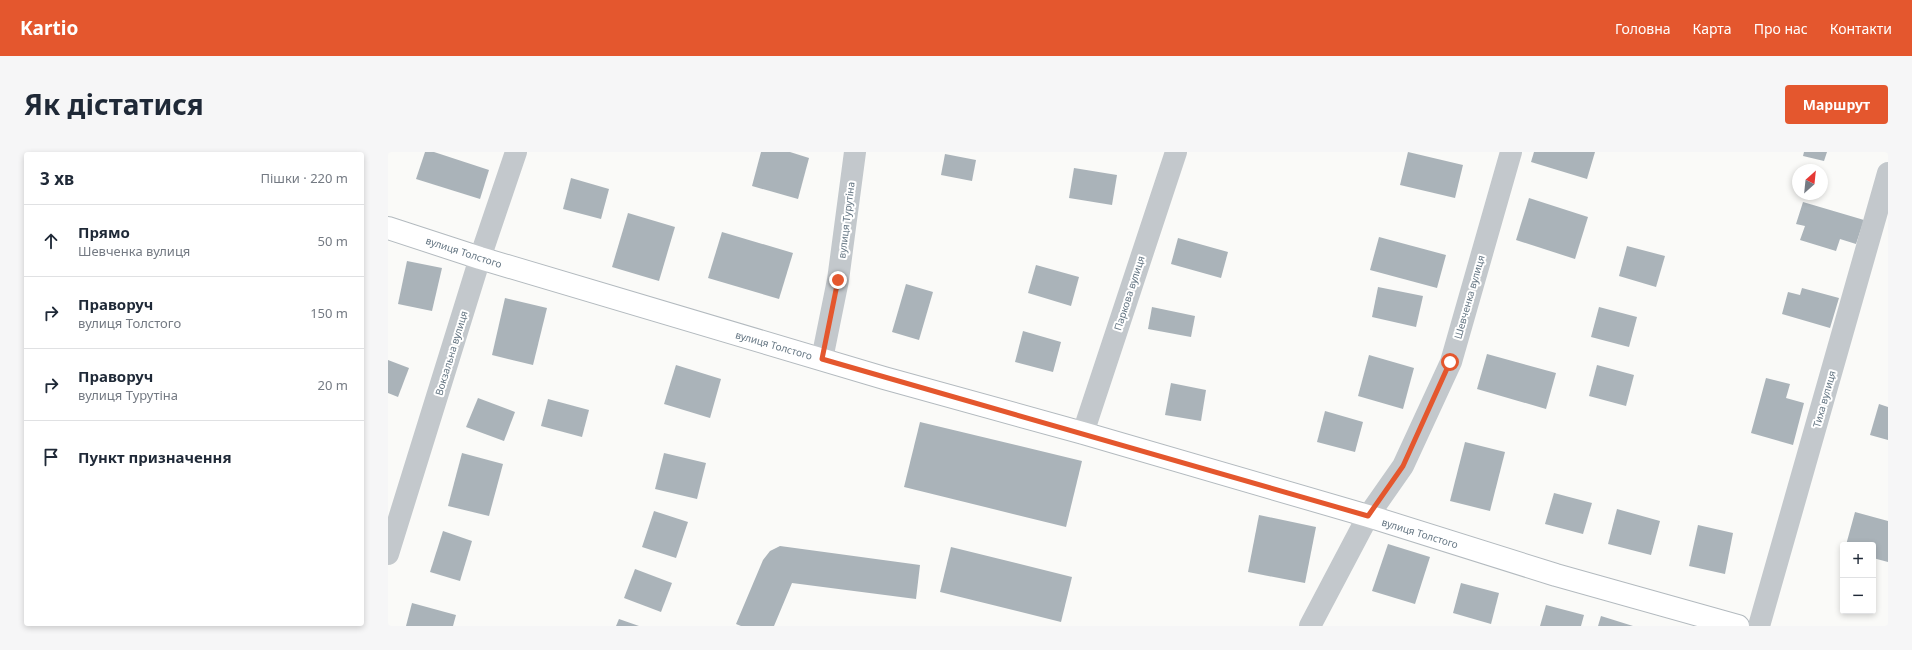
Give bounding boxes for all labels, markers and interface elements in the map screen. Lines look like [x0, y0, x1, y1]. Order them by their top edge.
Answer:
text: Kartio [20, 15, 78, 41]
text: Головна [1615, 19, 1671, 38]
text: Карта [1693, 19, 1732, 38]
text: Про нас [1754, 19, 1808, 38]
text: Контакти [1830, 19, 1892, 38]
text: Як дістатися [24, 85, 204, 123]
button: Маршрут [1785, 85, 1888, 124]
north arrow [1792, 164, 1828, 200]
text: 3 хв [40, 167, 74, 190]
text: Пішки · 220 m [260, 169, 348, 187]
street label: вулиця Турутіна [834, 181, 858, 259]
text: Прямо [78, 222, 130, 242]
icon: ahead [40, 230, 62, 252]
text: 50 m [318, 232, 348, 250]
street label: вулиця Толстого [424, 233, 504, 271]
text: Шевченка вулиця [78, 242, 190, 260]
street label: Паркова вулиця [1110, 254, 1148, 332]
street label: Шевченка вулиця [1450, 254, 1488, 340]
route end [829, 271, 847, 289]
text: Праворуч [78, 294, 153, 314]
icon: right [40, 302, 62, 324]
text: 150 m [310, 304, 348, 322]
street label: Вокзальна вулиця [431, 309, 471, 397]
text: вулиця Толстого [78, 314, 181, 332]
street label: вулиця Толстого [734, 327, 814, 363]
route start [1441, 353, 1459, 371]
text: Праворуч [78, 366, 153, 386]
street label: Тиха вулиця [1809, 369, 1839, 429]
icon: right [40, 374, 62, 396]
text: 20 m [318, 376, 348, 394]
text: вулиця Турутіна [78, 386, 178, 404]
icon: arrive [40, 446, 62, 468]
text: Пункт призначення [78, 447, 232, 467]
street label: вулиця Толстого [1380, 515, 1460, 551]
map controls [1840, 542, 1876, 614]
button: + [1840, 542, 1876, 578]
button: − [1840, 578, 1876, 614]

